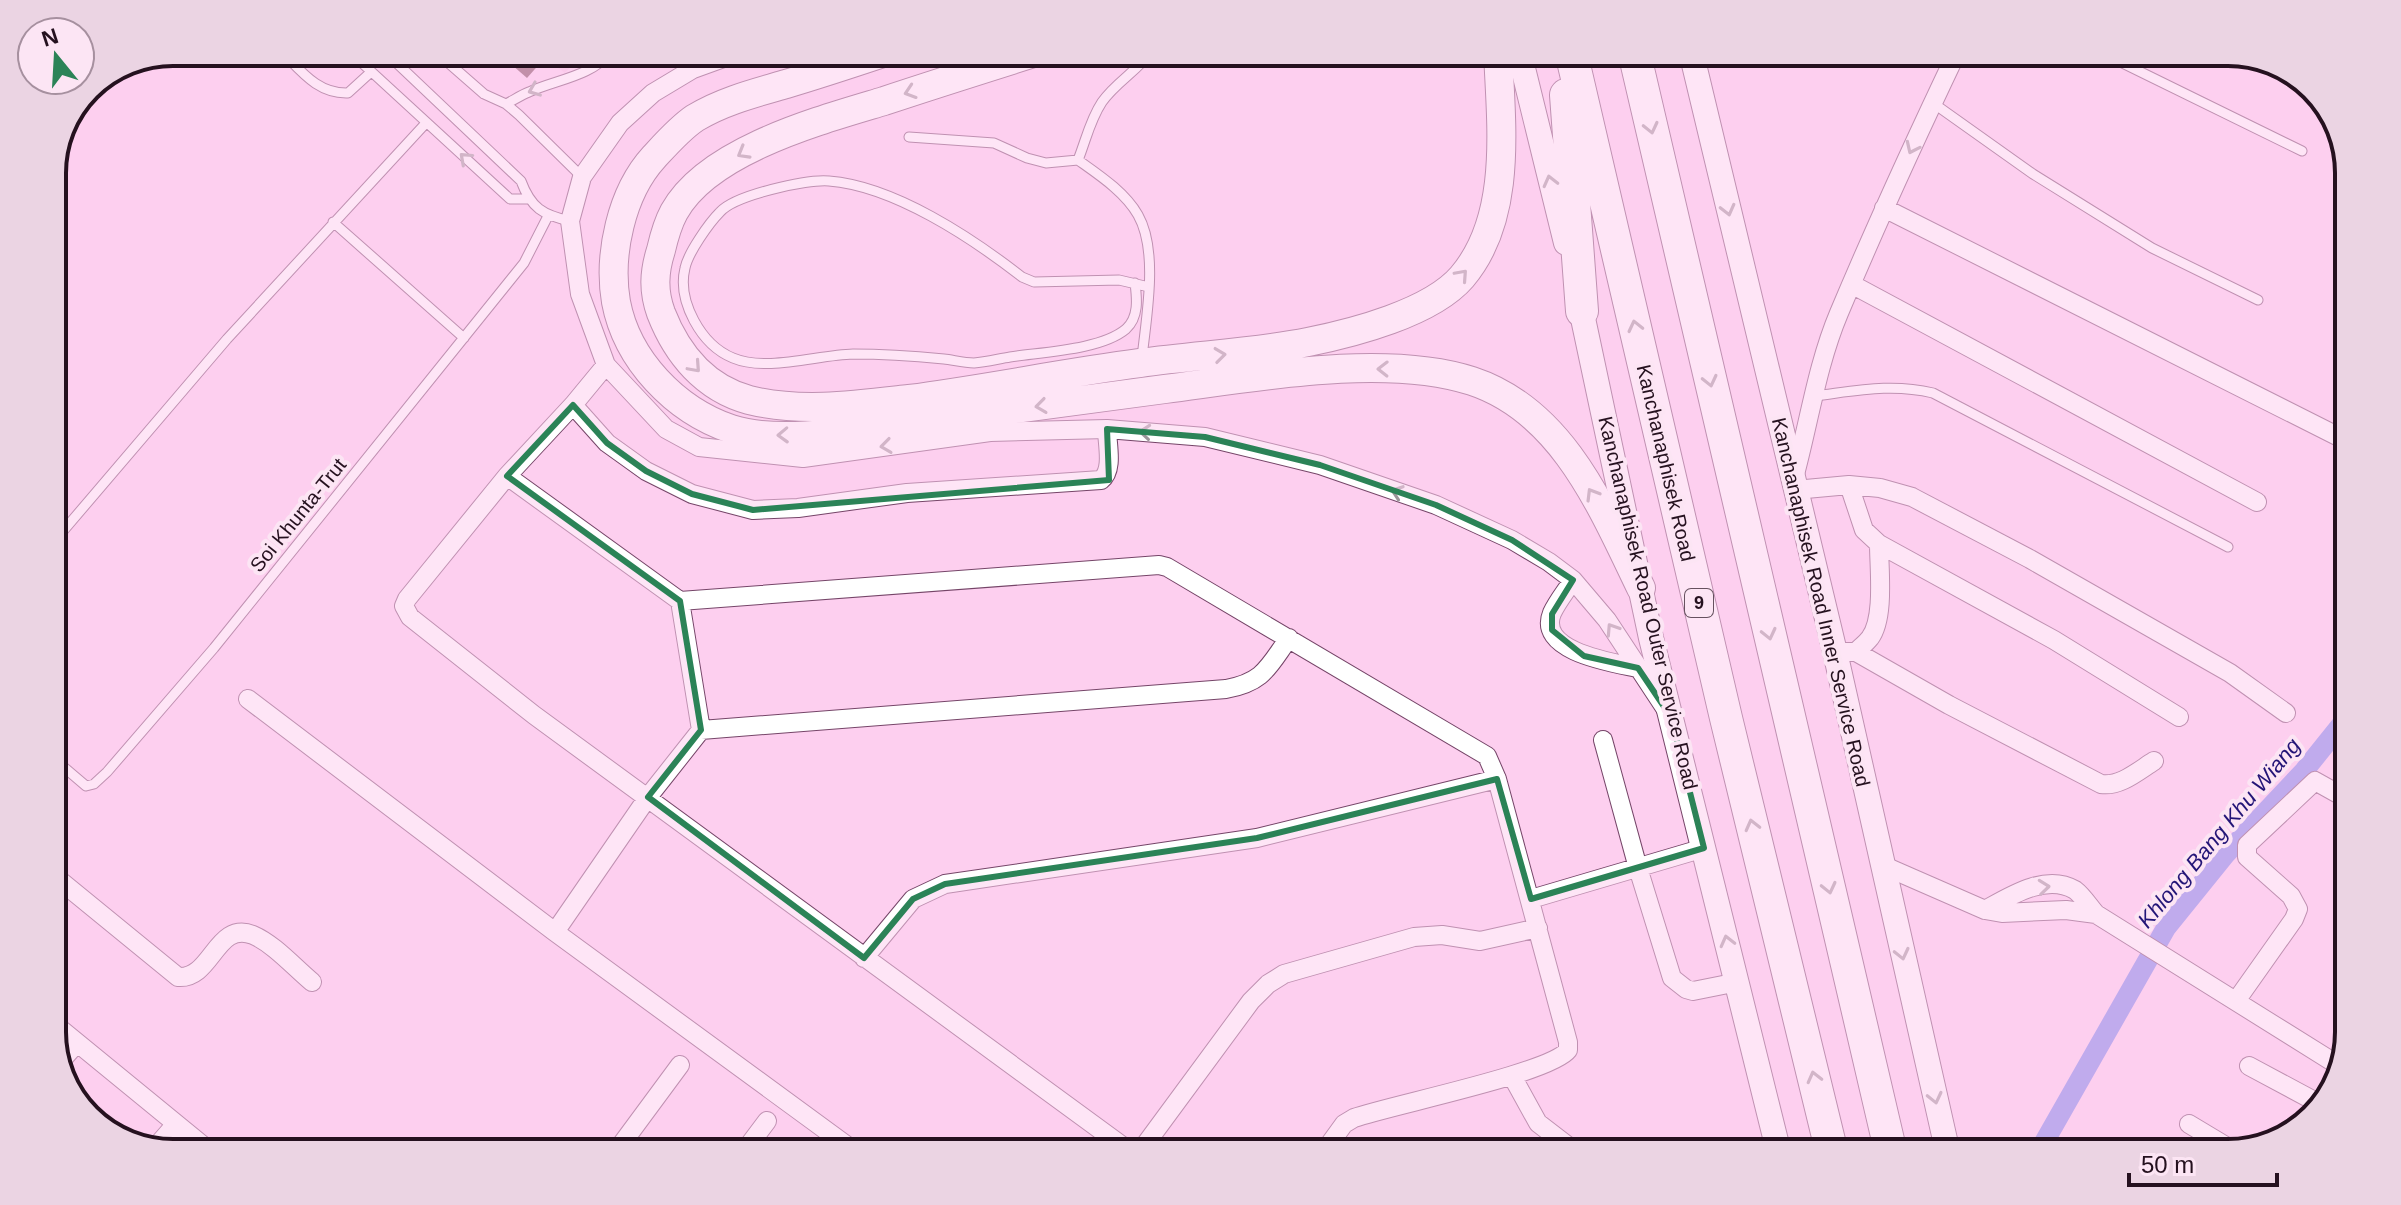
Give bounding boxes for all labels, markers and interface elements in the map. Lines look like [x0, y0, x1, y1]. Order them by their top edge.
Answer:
north arrow [16, 16, 96, 96]
text: N [39, 23, 61, 52]
one-way arrow [528, 81, 542, 97]
one-way arrow [903, 83, 917, 99]
one-way arrow [1642, 121, 1659, 134]
one-way arrow [1906, 140, 1922, 154]
one-way arrow [737, 143, 751, 159]
one-way arrow [460, 154, 475, 168]
one-way arrow [1543, 174, 1560, 188]
one-way arrow [1719, 202, 1736, 216]
one-way arrow [1452, 269, 1467, 284]
one-way arrow [1627, 320, 1644, 334]
one-way arrow [1214, 346, 1227, 363]
one-way arrow [685, 358, 700, 372]
one-way arrow [1376, 360, 1389, 378]
street label: Kanchanaphisek Road [1633, 362, 1699, 564]
one-way arrow [1701, 374, 1718, 388]
one-way arrow [1034, 397, 1047, 414]
street label: Kanchanaphisek Road Outer Service Road [1594, 414, 1702, 792]
street label: Kanchanaphisek Road Inner Service Road [1768, 415, 1874, 789]
one-way arrow [1138, 424, 1151, 441]
one-way arrow [776, 426, 789, 444]
one-way arrow [880, 437, 893, 454]
street label: Soi Khunta-Trut [246, 454, 351, 576]
one-way arrow [1391, 485, 1405, 501]
one-way arrow [1586, 488, 1602, 503]
road number: 9 [1685, 589, 1713, 617]
one-way arrow [1607, 623, 1622, 637]
one-way arrow [1760, 627, 1777, 641]
water label: Khlong Bang Khu Wiang [2132, 733, 2306, 933]
one-way arrow [1744, 818, 1761, 832]
one-way arrow [2037, 878, 2050, 895]
one-way arrow [1819, 880, 1836, 894]
one-way arrow [1720, 935, 1737, 949]
one-way arrow [1893, 946, 1910, 960]
one-way arrow [1806, 1071, 1823, 1085]
one-way arrow [1926, 1091, 1943, 1105]
scale bar [2129, 1137, 2277, 1187]
text: 50 m [2141, 1151, 2194, 1178]

